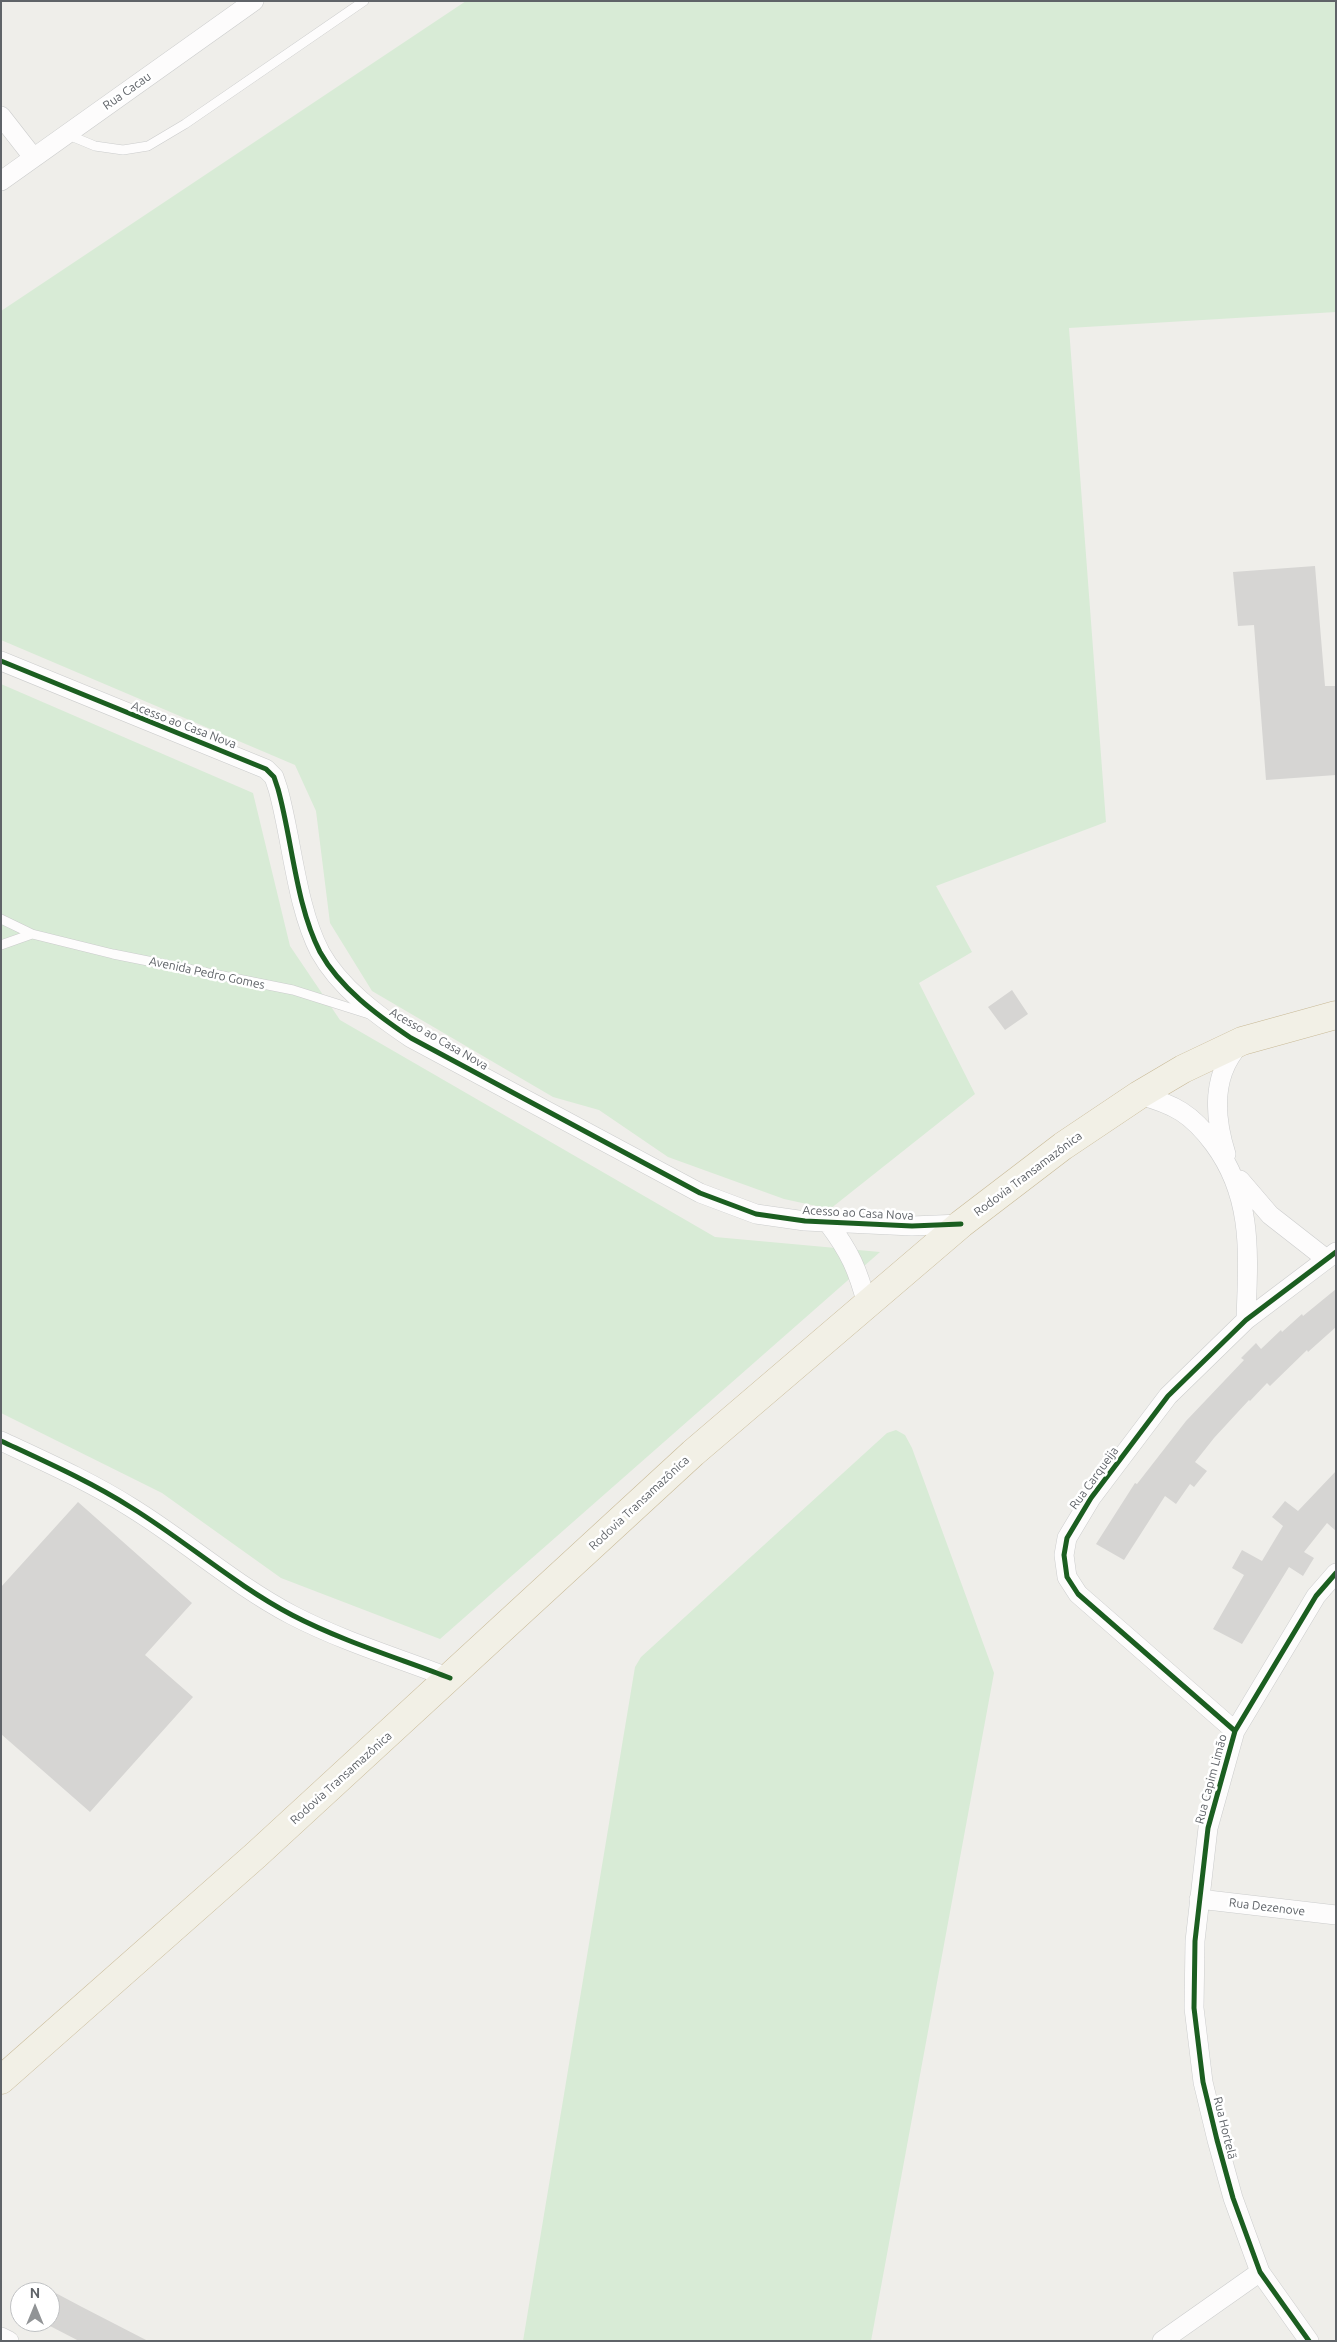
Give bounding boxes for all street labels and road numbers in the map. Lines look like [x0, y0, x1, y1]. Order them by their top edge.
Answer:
street label: Rua Cacau [100, 69, 154, 113]
street label: Acesso ao Casa Nova [129, 698, 239, 752]
street label: Avenida Pedro Gomes [148, 954, 266, 992]
street label: Acesso ao Casa Nova [387, 1005, 491, 1073]
street label: Rodovia Transamazônica [971, 1129, 1085, 1219]
street label: Acesso ao Casa Nova [802, 1203, 914, 1223]
street label: Rua Carqueija [1066, 1444, 1122, 1512]
street label: Rodovia Transamazônica [586, 1453, 692, 1553]
street label: Rodovia Transamazônica [287, 1729, 395, 1827]
street label: Rua Capim Limão [1192, 1733, 1230, 1825]
street label: Rua Dezenove [1228, 1895, 1306, 1919]
street label: Rua Hortelã [1210, 2095, 1240, 2161]

